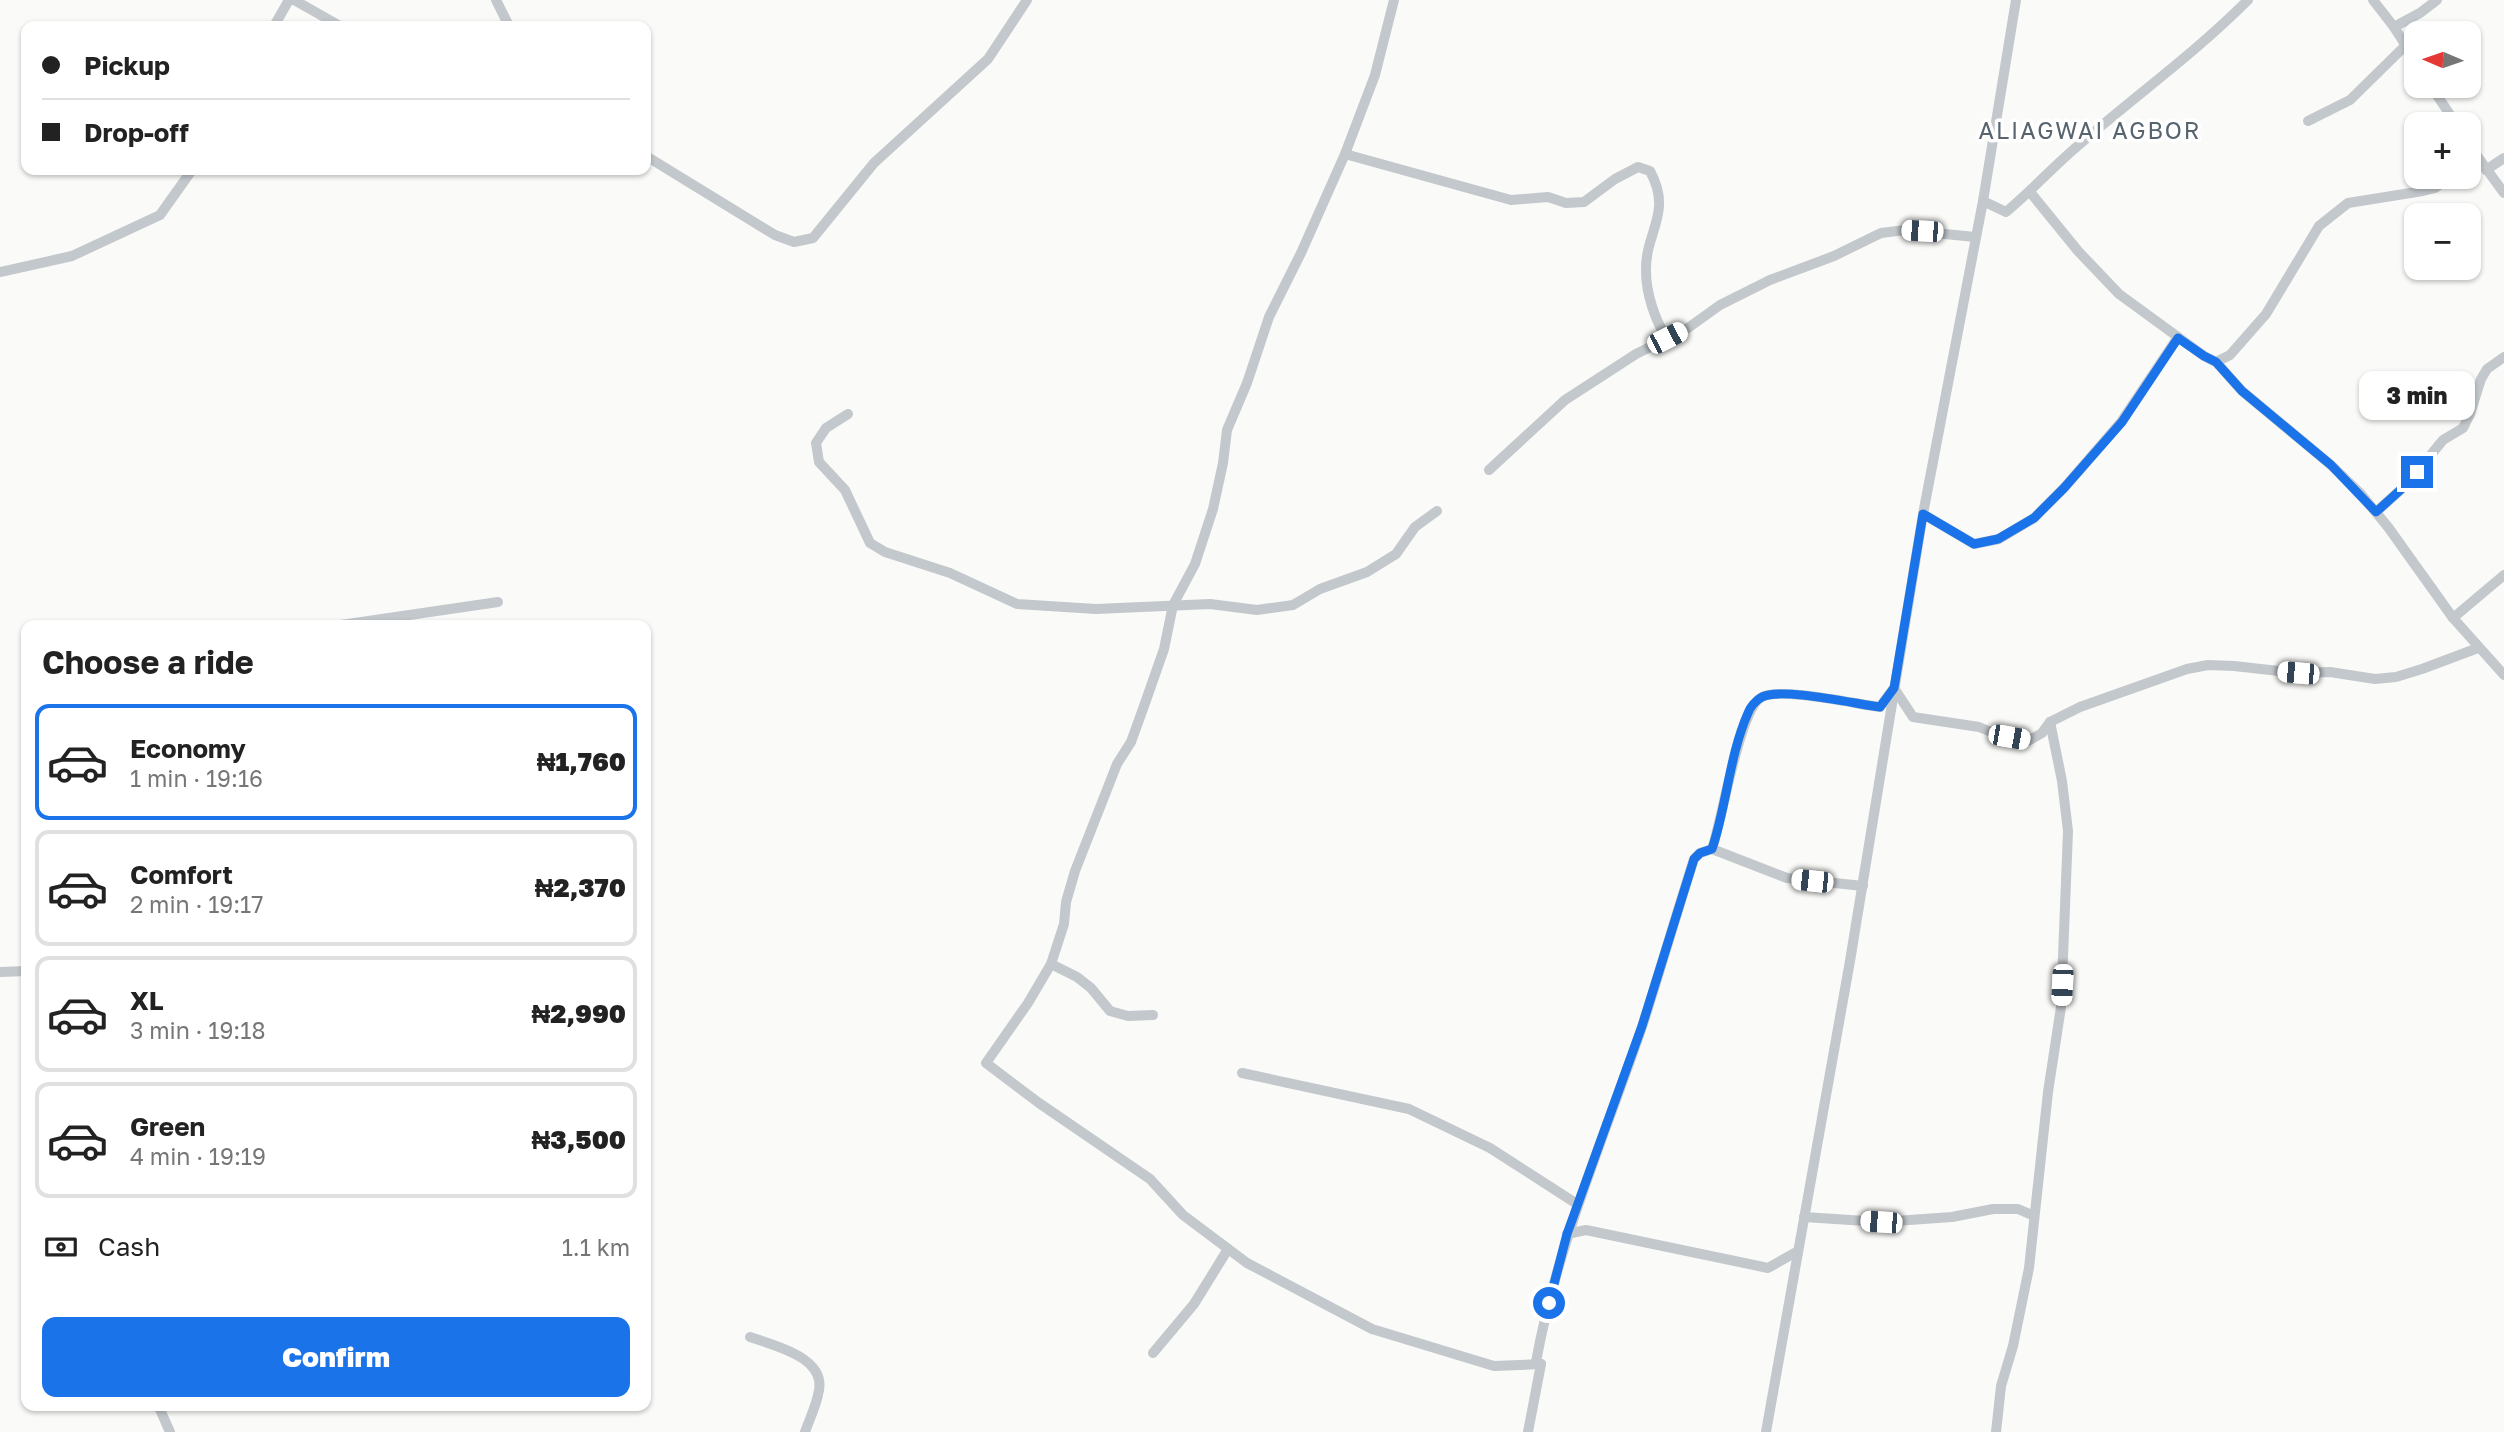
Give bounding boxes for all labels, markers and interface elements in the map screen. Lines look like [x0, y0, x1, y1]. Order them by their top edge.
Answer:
north arrow [2404, 21, 2482, 98]
map controls [2404, 21, 2481, 280]
text: Pickup [84, 50, 170, 81]
button: + [2404, 112, 2481, 189]
district label: ALIAGWAI AGBOR [1979, 116, 2201, 144]
text: Drop-off [84, 117, 189, 148]
button: − [2404, 203, 2481, 280]
car [1901, 219, 1944, 243]
car [1644, 319, 1691, 357]
callout: 3 min [2359, 370, 2475, 420]
text: 3 min [2387, 381, 2447, 409]
route end [2401, 456, 2433, 488]
text: Choose a ride [42, 643, 254, 681]
car [2277, 661, 2320, 685]
car [1987, 723, 2032, 751]
icon: car [46, 731, 109, 794]
text: Economy [130, 733, 246, 764]
text: ₦1,760 [537, 746, 626, 777]
text: 1 min · 19:16 [130, 764, 263, 792]
icon: car [46, 857, 109, 920]
text: Comfort [130, 859, 233, 890]
car [1791, 868, 1834, 894]
text: ₦2,370 [535, 872, 626, 903]
text: 2 min · 19:17 [130, 890, 263, 918]
car [2051, 963, 2074, 1007]
icon: car [46, 983, 109, 1046]
text: XL [130, 985, 164, 1016]
text: ₦2,990 [532, 998, 626, 1029]
text: 3 min · 19:18 [130, 1016, 265, 1044]
icon: car [46, 1109, 109, 1172]
text: Green [130, 1111, 205, 1142]
text: ₦3,500 [532, 1124, 626, 1155]
text: 4 min · 19:19 [130, 1142, 266, 1170]
car [1860, 1210, 1903, 1234]
icon: cash [42, 1228, 80, 1266]
text: Cash [98, 1231, 160, 1262]
text: 1.1 km [562, 1233, 630, 1261]
route start [1533, 1287, 1565, 1319]
button: Confirm [42, 1317, 630, 1397]

